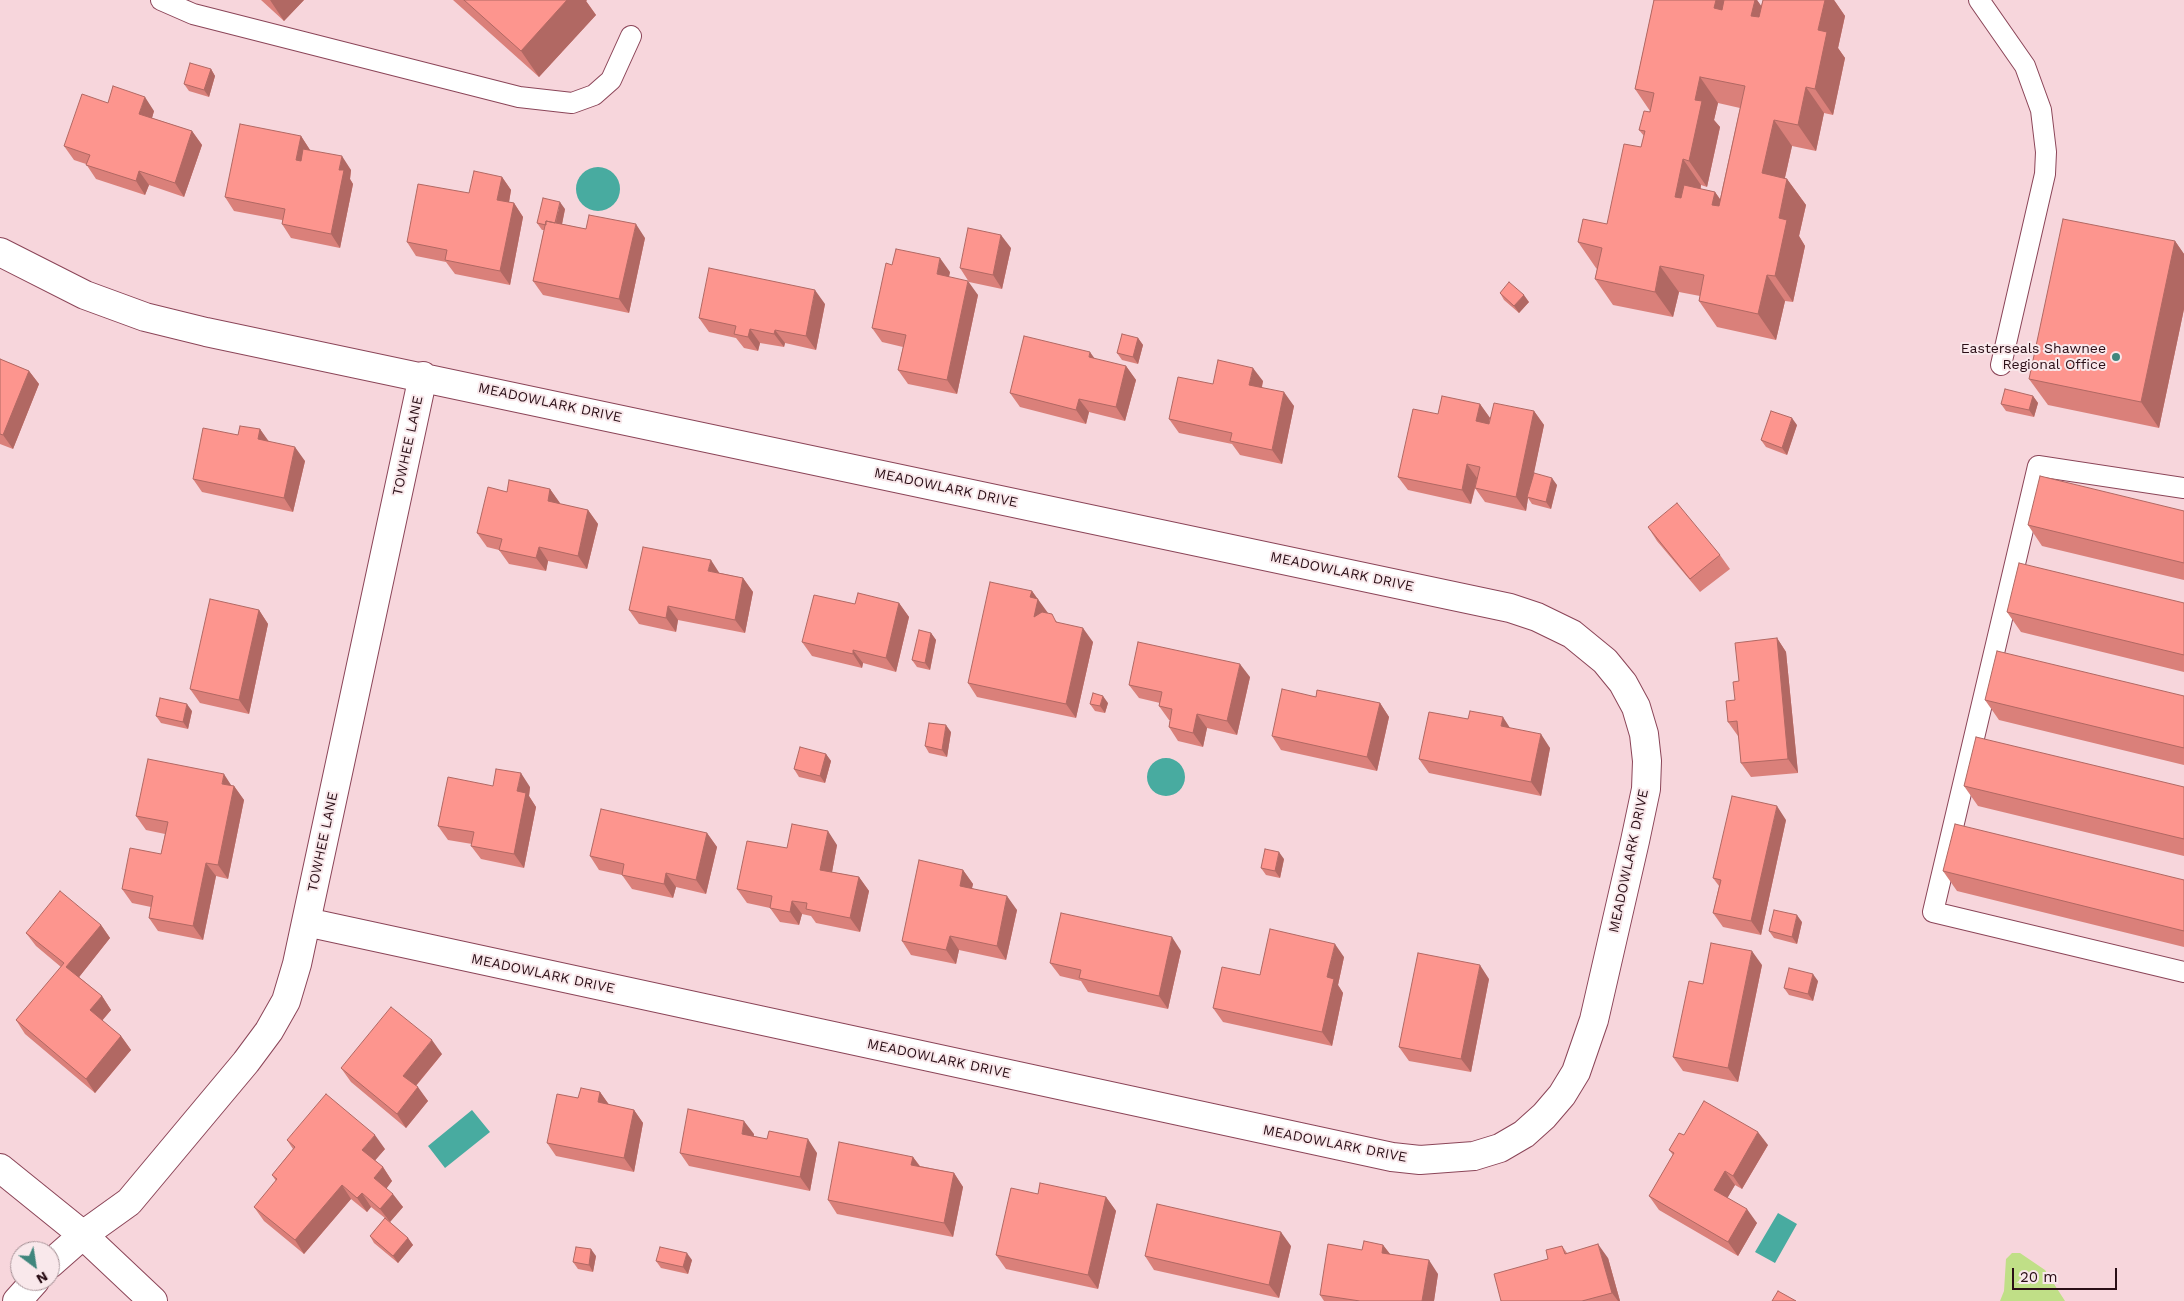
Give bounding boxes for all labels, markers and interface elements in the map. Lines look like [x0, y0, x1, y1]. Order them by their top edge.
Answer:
place label: Easterseals Shawnee Regional Office [1961, 341, 2106, 374]
marker: Easterseals Shawnee Regional Office [2110, 351, 2122, 363]
street label: MEADOWLARK DRIVE [477, 380, 623, 426]
street label: TOWHEE LANE [389, 395, 427, 497]
street label: MEADOWLARK DRIVE [873, 465, 1019, 511]
street label: MEADOWLARK DRIVE [1269, 549, 1415, 595]
street label: MEADOWLARK DRIVE [1606, 788, 1652, 934]
street label: TOWHEE LANE [304, 791, 342, 893]
street label: MEADOWLARK DRIVE [470, 951, 616, 997]
street label: MEADOWLARK DRIVE [866, 1036, 1012, 1082]
street label: MEADOWLARK DRIVE [1262, 1122, 1408, 1166]
north arrow [10, 1241, 60, 1291]
scale bar [2014, 1258, 2119, 1290]
text: N [34, 1268, 51, 1288]
text: 20 m [2020, 1268, 2058, 1286]

